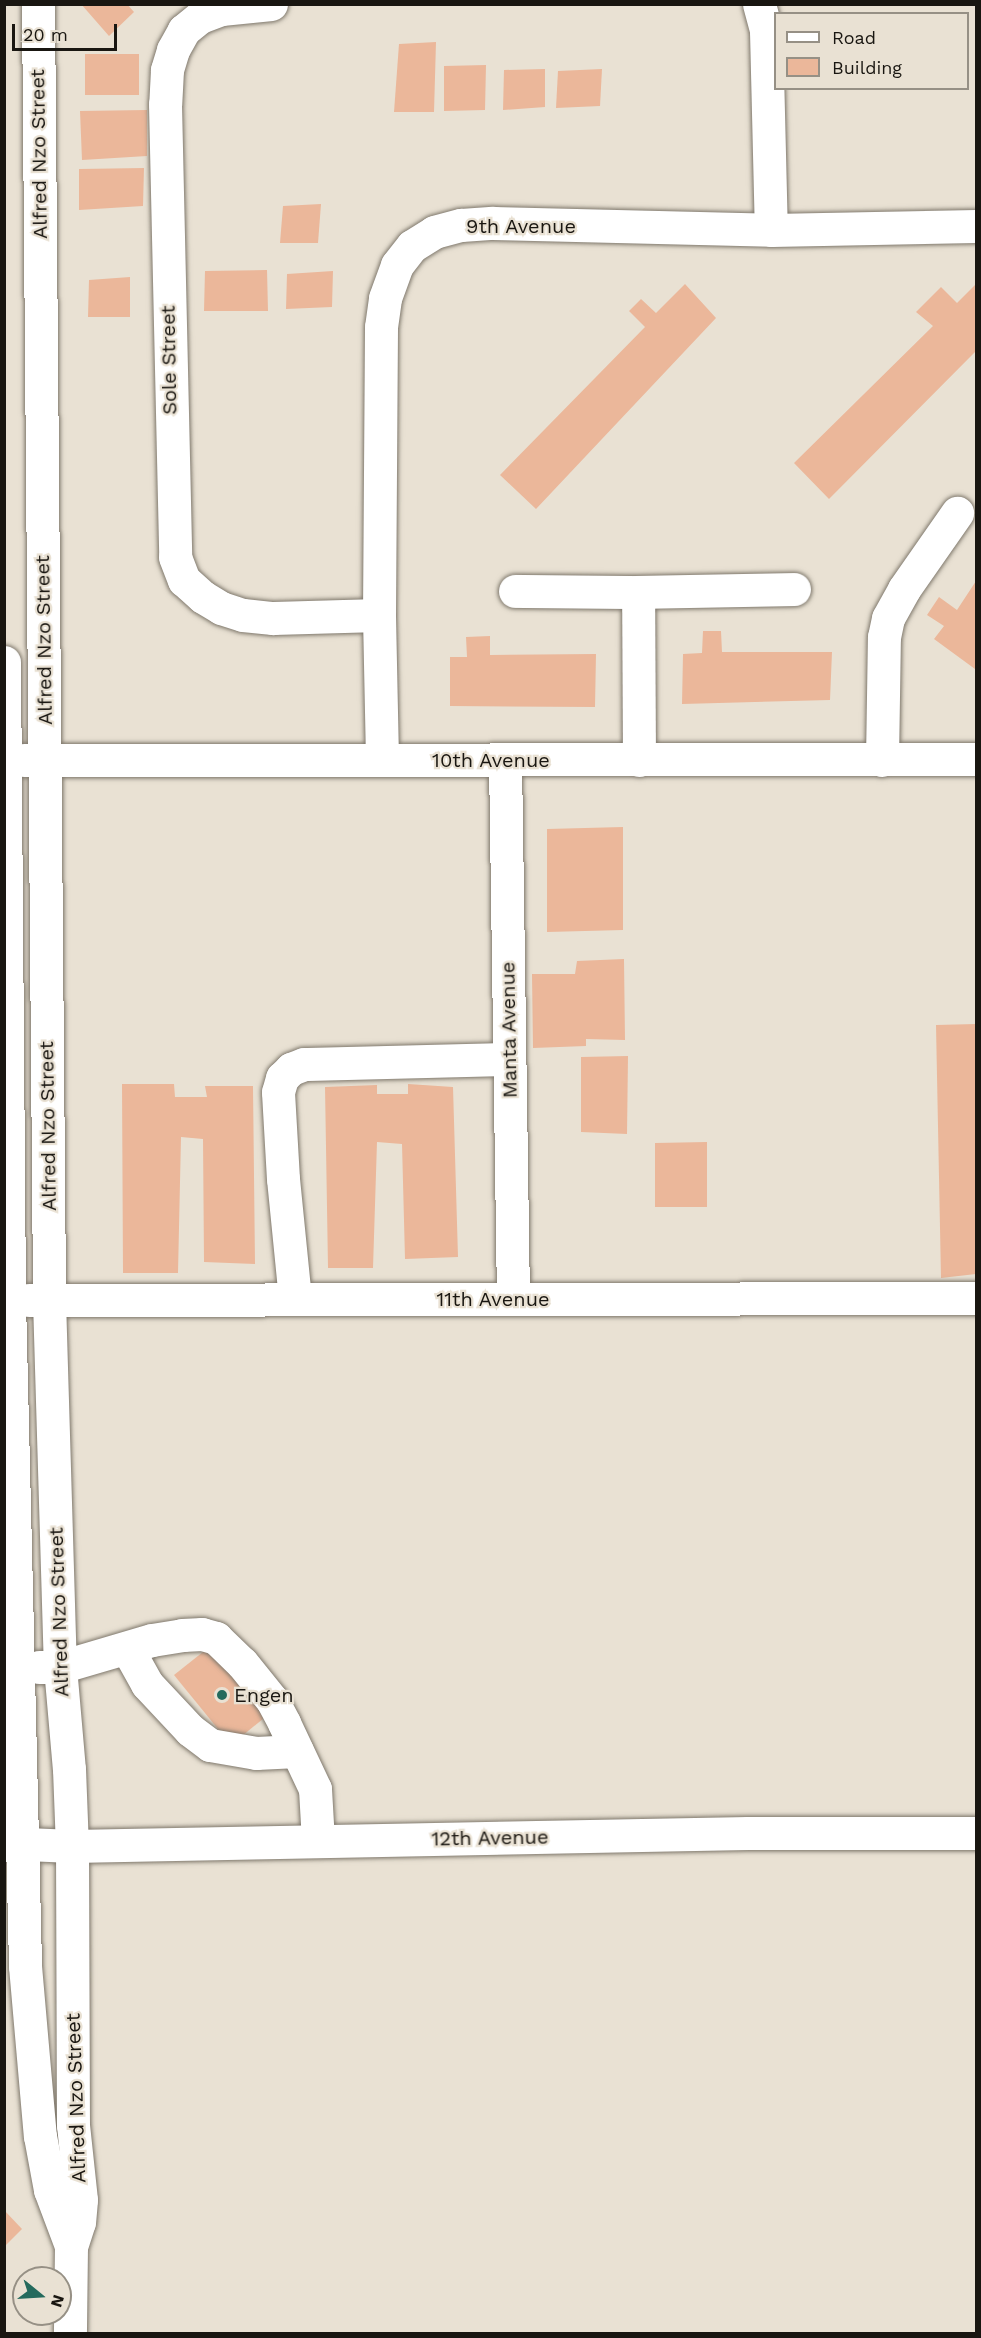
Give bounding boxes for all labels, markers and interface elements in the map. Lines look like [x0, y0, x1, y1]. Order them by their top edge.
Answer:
scale bar [15, 12, 120, 50]
legend [774, 12, 969, 90]
text: 20 m [23, 24, 68, 45]
text: Road [832, 27, 876, 48]
text: Building [832, 57, 902, 78]
street label: Alfred Nzo Street [26, 69, 52, 239]
street label: 9th Avenue [466, 214, 576, 238]
street label: Sole Street [156, 305, 182, 415]
street label: Alfred Nzo Street [31, 555, 57, 725]
street label: 10th Avenue [432, 748, 550, 772]
street label: Manta Avenue [496, 961, 522, 1099]
street label: Alfred Nzo Street [35, 1041, 61, 1211]
street label: 11th Avenue [436, 1287, 550, 1311]
street label: Alfred Nzo Street [44, 1527, 74, 1697]
place label: Engen [234, 1683, 294, 1707]
marker: Engen [215, 1688, 229, 1702]
street label: 12th Avenue [431, 1825, 549, 1851]
street label: Alfred Nzo Street [61, 2013, 91, 2183]
north arrow [12, 2266, 72, 2326]
text: N [47, 2293, 69, 2310]

